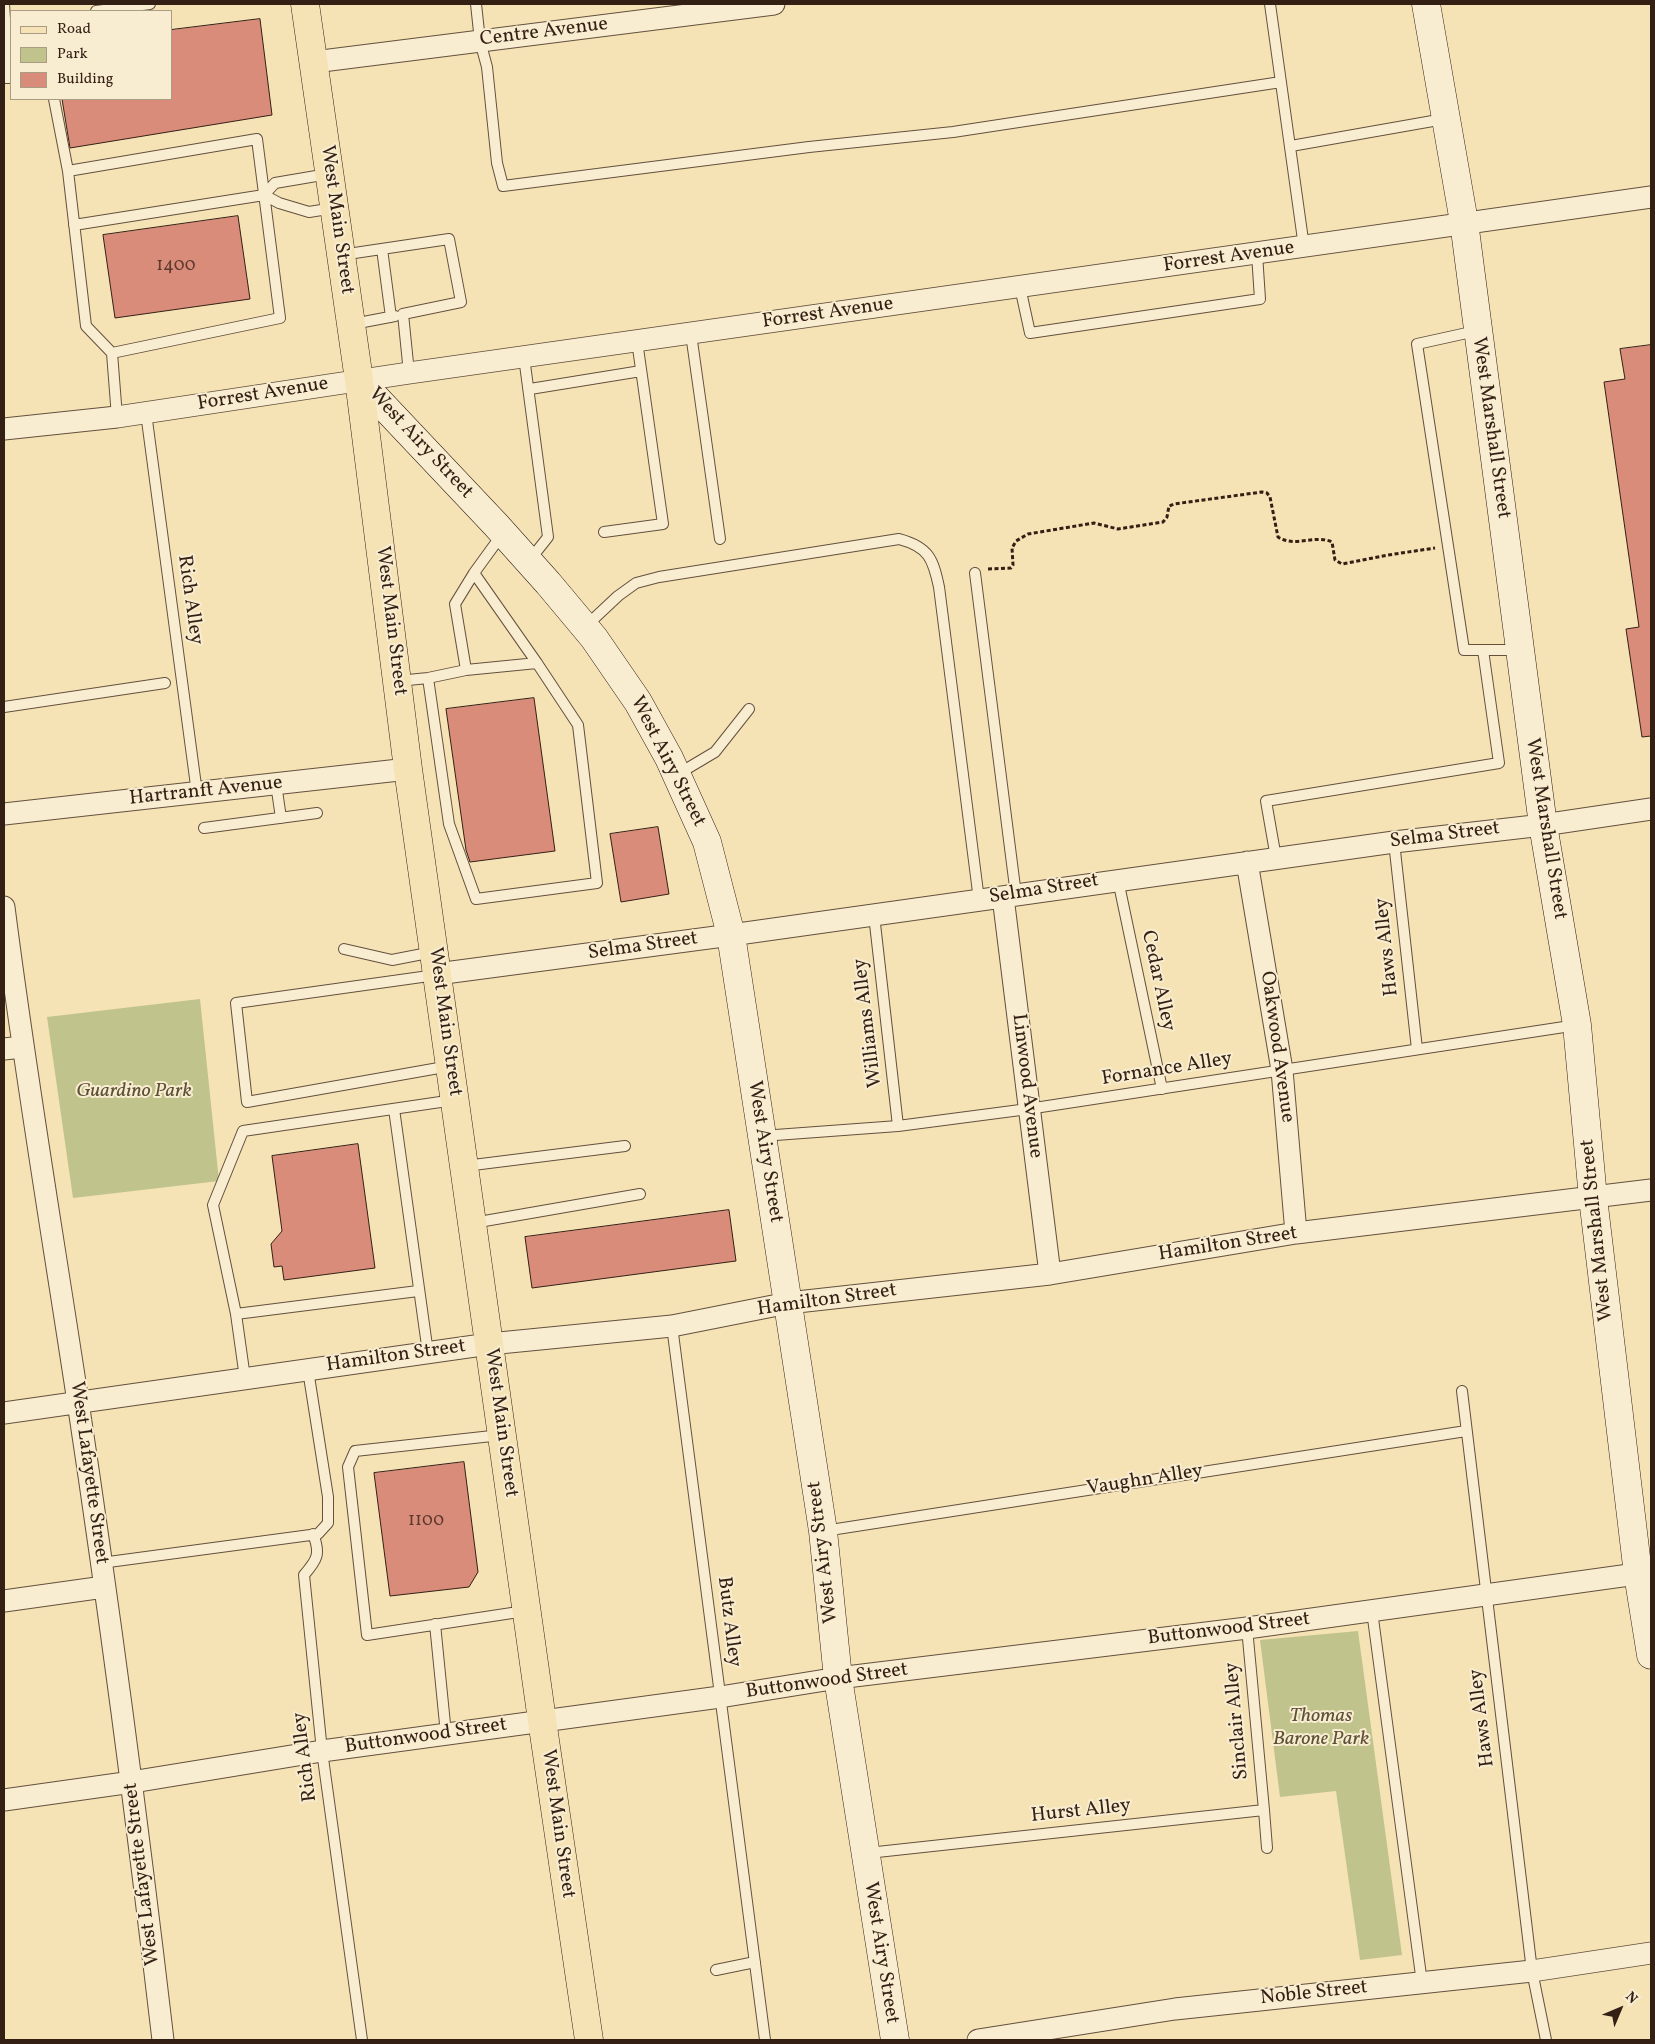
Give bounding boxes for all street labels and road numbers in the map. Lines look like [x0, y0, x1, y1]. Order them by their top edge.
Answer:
street label: Centre Avenue [479, 13, 609, 53]
street label: West Main Street [314, 144, 358, 296]
street label: Forrest Avenue [1162, 237, 1296, 279]
street label: Forrest Avenue [761, 293, 895, 335]
street label: West Marshall Street [1465, 336, 1515, 520]
street label: Forrest Avenue [196, 373, 330, 417]
street label: West Airy Street [362, 383, 478, 505]
street label: West Main Street [369, 545, 411, 697]
street label: Rich Alley [171, 554, 207, 646]
street label: West Airy Street [624, 693, 710, 831]
street label: West Marshall Street [1519, 737, 1571, 921]
street label: Hartranft Avenue [128, 772, 284, 812]
street label: Selma Street [1389, 817, 1501, 855]
street label: Selma Street [988, 869, 1100, 911]
street label: Haws Alley [1371, 897, 1405, 997]
street label: Selma Street [587, 927, 699, 967]
street label: Cedar Alley [1135, 928, 1179, 1034]
street label: West Main Street [422, 946, 466, 1098]
street label: Williams Alley [849, 957, 889, 1089]
street label: Oakwood Avenue [1253, 970, 1299, 1124]
street label: Linwood Avenue [1005, 1012, 1047, 1160]
street label: Fornance Alley [1100, 1048, 1234, 1092]
street label: West Airy Street [741, 1079, 787, 1225]
street label: West Marshall Street [1576, 1138, 1620, 1322]
street label: Hamilton Street [1157, 1222, 1299, 1268]
street label: Hamilton Street [756, 1279, 898, 1323]
street label: Hamilton Street [325, 1335, 467, 1379]
street label: West Main Street [478, 1347, 522, 1499]
street label: West Lafayette Street [63, 1380, 113, 1566]
street label: Vaughn Alley [1085, 1460, 1205, 1502]
street label: West Airy Street [803, 1479, 845, 1625]
street label: Butz Alley [711, 1575, 745, 1669]
street label: Buttonwood Street [1146, 1608, 1312, 1652]
street label: Buttonwood Street [744, 1659, 910, 1705]
street label: Sinclair Alley [1221, 1661, 1255, 1781]
street label: Haws Alley [1465, 1668, 1501, 1768]
street label: Rich Alley [289, 1711, 323, 1803]
street label: Buttonwood Street [343, 1714, 509, 1760]
street label: West Main Street [535, 1748, 579, 1900]
street label: West Lafayette Street [120, 1781, 166, 1967]
street label: Hurst Alley [1030, 1795, 1132, 1829]
street label: West Airy Street [857, 1880, 903, 2026]
street label: Noble Street [1259, 1976, 1369, 2012]

